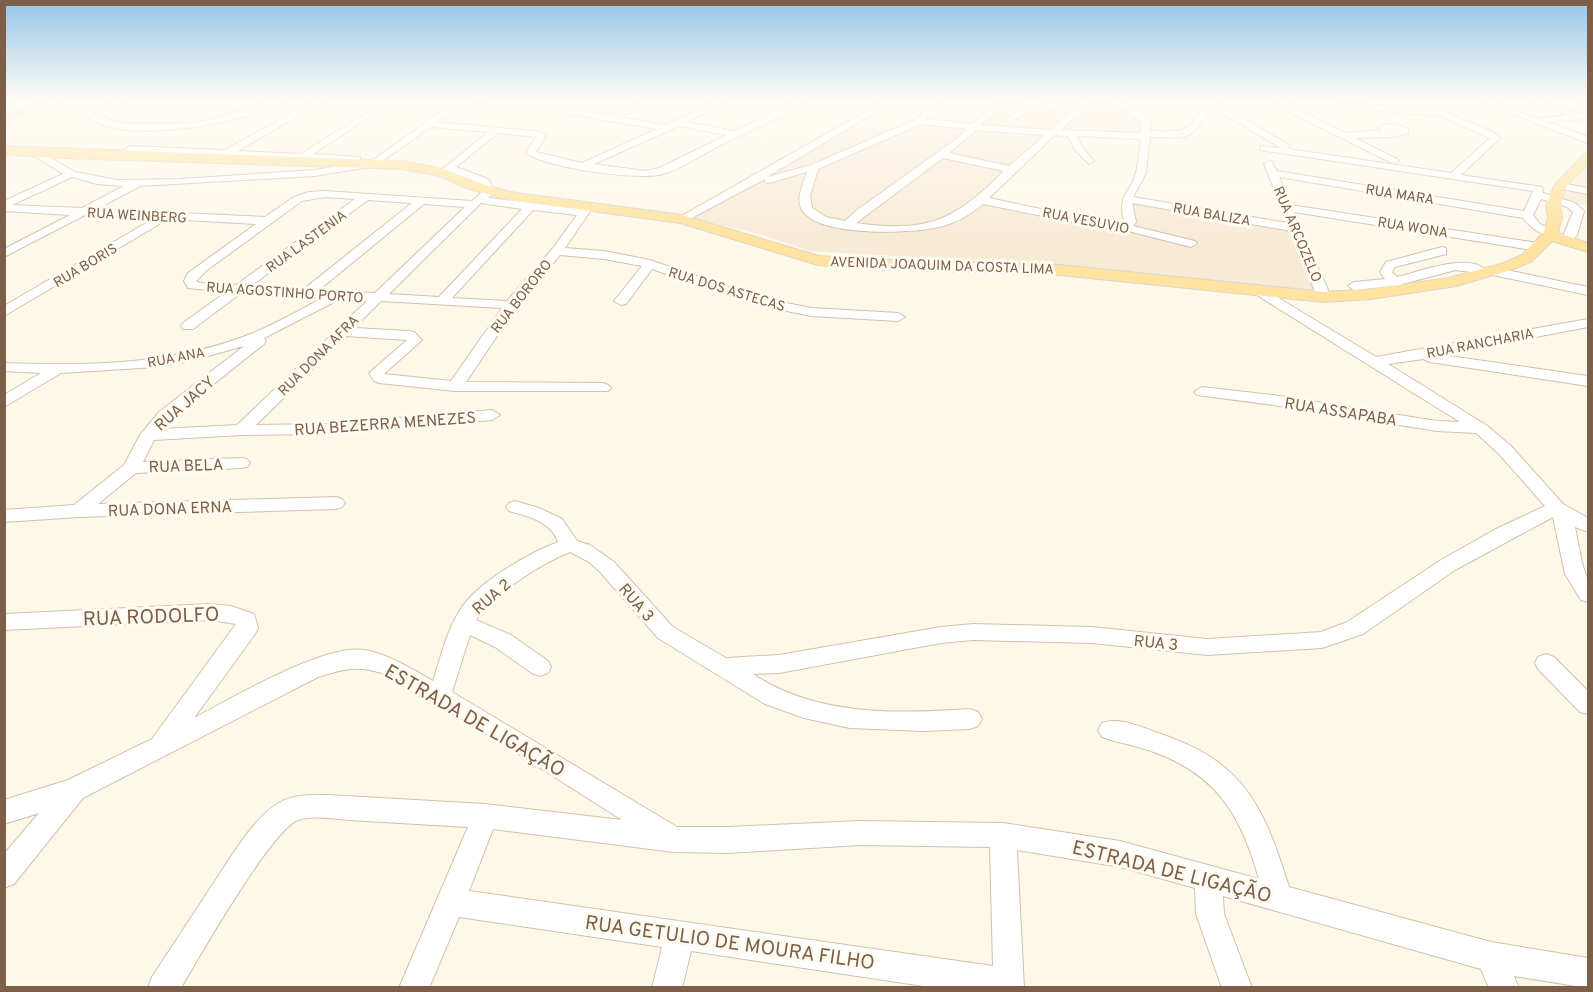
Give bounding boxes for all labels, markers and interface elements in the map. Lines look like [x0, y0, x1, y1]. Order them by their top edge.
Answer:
street label: RUA MARA [1364, 182, 1435, 209]
street label: RUA ARCOZELO [1269, 184, 1324, 285]
street label: RUA BALIZA [1172, 200, 1252, 231]
street label: RUA WEINBERG [86, 205, 187, 228]
street label: RUA VESUVIO [1041, 205, 1131, 238]
street label: RUA LASTENIA [263, 207, 350, 277]
street label: RUA WONA [1376, 215, 1449, 242]
street label: RUA BORIS [51, 241, 121, 292]
street label: AVENIDA JOAQUIM DA COSTA LIMA [830, 254, 1054, 279]
street label: RUA BORORO [488, 257, 556, 337]
street label: RUA DOS ASTECAS [666, 265, 787, 316]
street label: RUA AGOSTINHO PORTO [206, 280, 364, 307]
street label: RUA DONA AFRA [275, 312, 363, 400]
street label: RUA RANCHARIA [1425, 326, 1535, 363]
street label: RUA ANA [146, 345, 207, 372]
street label: RUA JACY [151, 373, 220, 436]
street label: RUA ASSAPABA [1283, 394, 1399, 432]
street label: RUA BEZERRA MENEZES [294, 409, 477, 441]
street label: RUA BELA [148, 456, 224, 478]
street label: RUA DONA ERNA [108, 498, 233, 522]
street label: RUA 2 [469, 575, 516, 620]
street label: RUA 3 [613, 580, 658, 627]
street label: RUA RODOLFO [82, 603, 220, 633]
street label: RUA 3 [1133, 632, 1179, 656]
street label: ESTRADA DE LIGAÇÃO [379, 658, 570, 784]
street label: ESTRADA DE LIGAÇÃO [1069, 835, 1274, 910]
street label: RUA GETULIO DE MOURA FILHO [583, 911, 876, 977]

